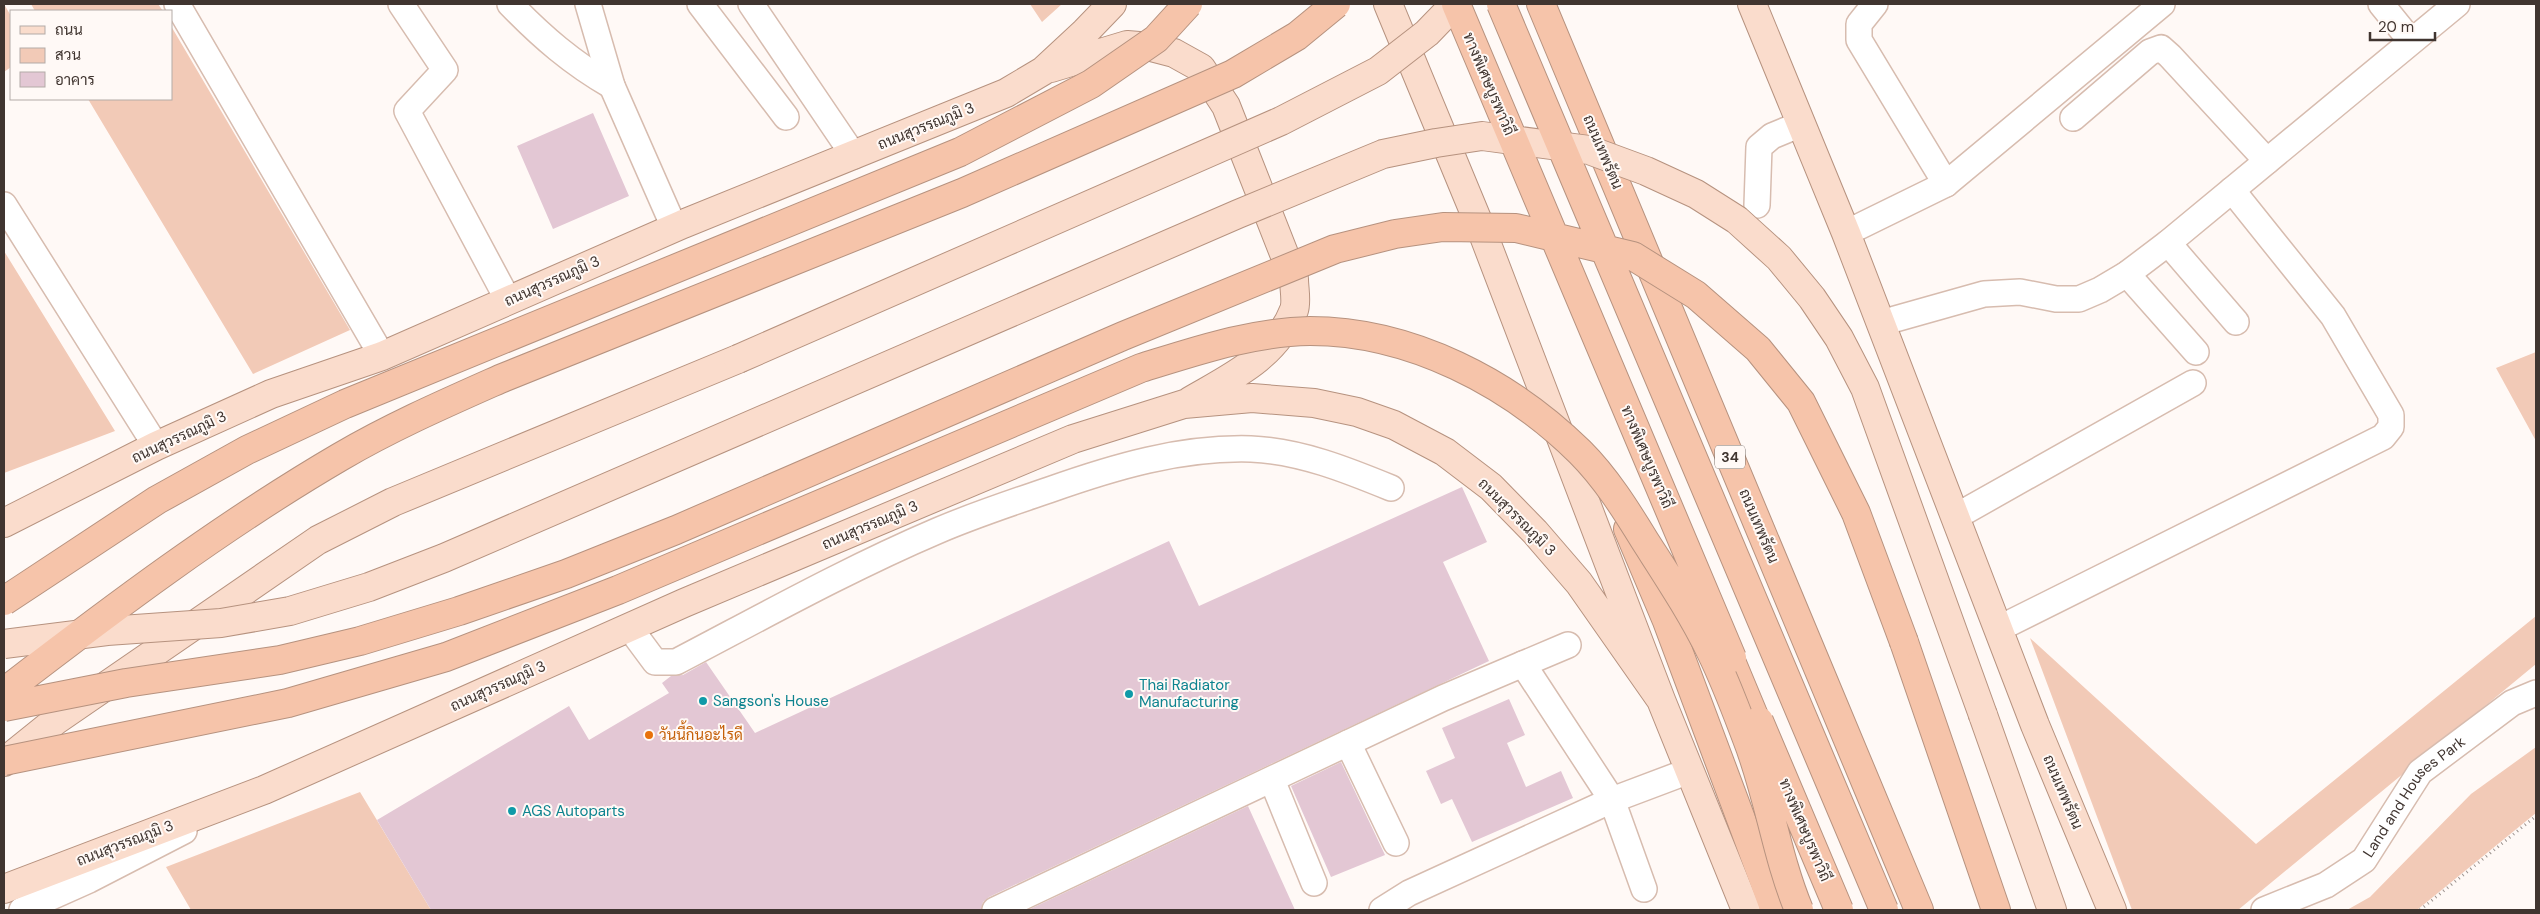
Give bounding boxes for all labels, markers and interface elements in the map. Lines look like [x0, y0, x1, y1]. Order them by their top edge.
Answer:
legend [10, 10, 172, 100]
scale bar [2370, 10, 2435, 42]
text: 20 m [2378, 17, 2414, 37]
text: ถนน [55, 20, 83, 40]
street label: ทางพิเศษบูรพาวิถี [1458, 29, 1520, 139]
text: สวน [55, 45, 81, 65]
text: อาคาร [55, 70, 95, 90]
street label: ถนนสุวรรณภูมิ 3 [875, 98, 978, 155]
street label: ถนนเทพรัตน [1578, 112, 1628, 192]
street label: ถนนสุวรรณภูมิ 3 [501, 251, 603, 312]
street label: ทางพิเศษบูรพาวิถี [1616, 402, 1678, 512]
street label: ถนนสุวรรณภูมิ 3 [128, 406, 230, 469]
road number: 34 [1715, 446, 1745, 468]
street label: ถนนสุวรรณภูมิ 3 [1473, 474, 1560, 561]
street label: ถนนเทพรัตน [1734, 486, 1784, 566]
street label: ถนนสุวรรณภูมิ 3 [819, 496, 921, 555]
street label: ถนนสุวรรณภูมิ 3 [447, 656, 549, 717]
place label: Thai Radiator Manufacturing [1139, 675, 1239, 712]
marker: Thai Radiator Manufacturing [1123, 688, 1135, 700]
place label: Sangson's House [713, 691, 829, 711]
marker: Sangson's House [697, 695, 709, 707]
place label: วันนี้กินอะไรดี [659, 720, 743, 745]
marker: วันนี้กินอะไรดี [643, 729, 655, 741]
street label: Land and Houses Park [2358, 731, 2470, 861]
street label: ถนนเทพรัตน [2038, 752, 2088, 832]
street label: ทางพิเศษบูรพาวิถี [1774, 775, 1836, 885]
place label: AGS Autoparts [522, 801, 625, 821]
marker: AGS Autoparts [506, 805, 518, 817]
street label: ถนนสุวรรณภูมิ 3 [74, 815, 177, 872]

